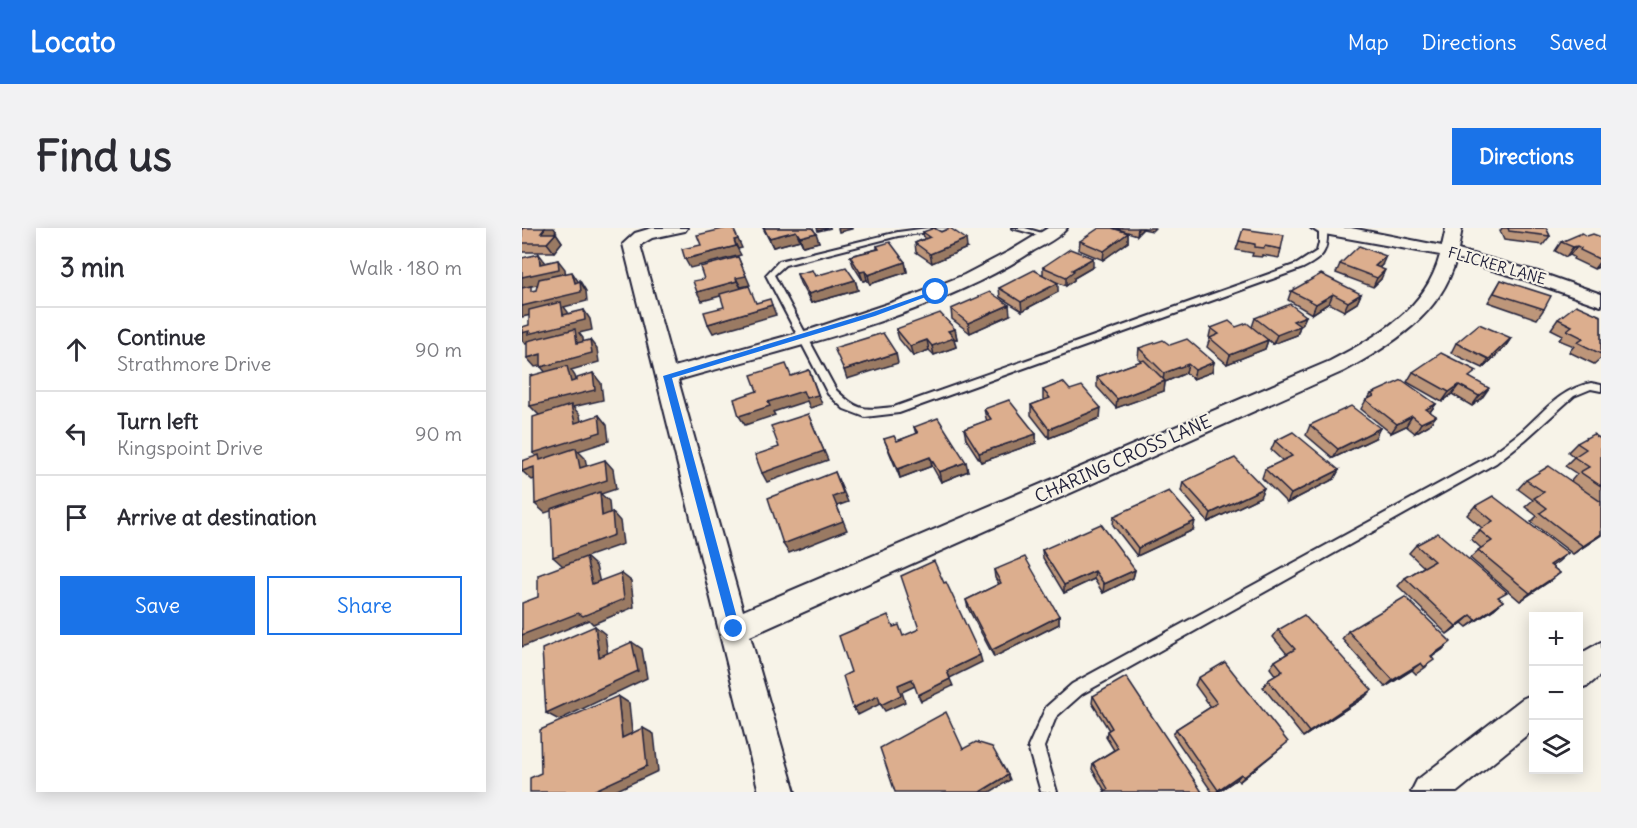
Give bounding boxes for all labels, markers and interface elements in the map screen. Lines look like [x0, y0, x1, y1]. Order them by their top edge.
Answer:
text: Locato [30, 24, 116, 60]
text: Map [1348, 29, 1389, 56]
text: Directions [1422, 29, 1516, 56]
text: Saved [1549, 29, 1607, 56]
button: Directions [1452, 128, 1601, 185]
text: Find us [36, 130, 172, 182]
street label: FLICKER LANE [1446, 242, 1548, 289]
text: 3 min [60, 251, 125, 284]
text: Walk · 180 m [350, 255, 462, 280]
route start [922, 278, 948, 304]
text: Continue [117, 323, 206, 351]
icon: ahead [60, 333, 93, 366]
text: 90 m [415, 337, 462, 362]
text: Strathmore Drive [117, 351, 271, 376]
text: Turn left [117, 407, 198, 435]
street label: CHARING CROSS LANE [1031, 409, 1215, 508]
icon: left [60, 417, 93, 450]
text: 90 m [415, 421, 462, 446]
text: Kingspoint Drive [117, 435, 263, 460]
icon: arrive [60, 501, 93, 534]
text: Arrive at destination [117, 503, 317, 531]
button: Save [60, 576, 255, 635]
button: Share [267, 576, 462, 635]
map controls [1529, 612, 1583, 774]
button: + [1529, 612, 1583, 666]
route end [720, 615, 746, 641]
button: − [1529, 666, 1583, 720]
button: layers [1529, 720, 1583, 774]

